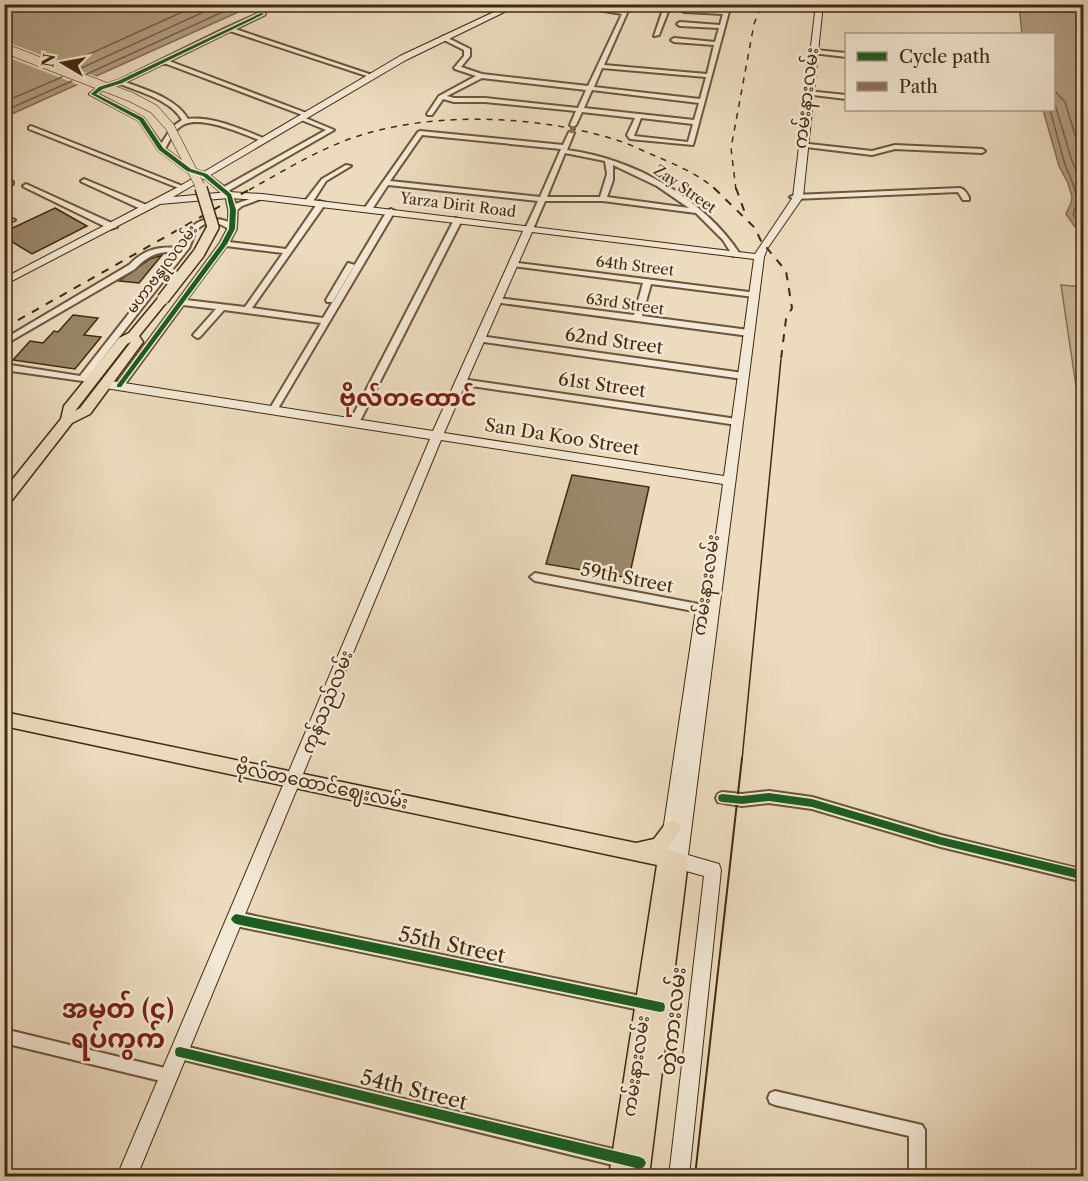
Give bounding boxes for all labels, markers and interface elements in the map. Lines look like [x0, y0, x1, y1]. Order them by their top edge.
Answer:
north arrow [33, 33, 93, 93]
legend [845, 33, 1055, 111]
street label: ကမ်းနားလမ်း [787, 46, 827, 150]
text: Cycle path [899, 46, 990, 68]
text: N [37, 52, 59, 69]
text: Path [899, 76, 938, 98]
street label: Zay Street [650, 160, 721, 217]
street label: Yarza Dirit Road [398, 188, 517, 221]
street label: မဟာဗန္ဓုလလမ်း [122, 220, 204, 319]
street label: 64th Street [595, 251, 676, 280]
street label: 63rd Street [585, 289, 666, 318]
street label: 62nd Street [563, 323, 665, 359]
street label: 61st Street [557, 368, 648, 402]
district label: ဗိုလ်တထောင် [339, 382, 477, 417]
street label: San Da Koo Street [483, 414, 641, 460]
street label: ကမ်းနားလမ်း [686, 533, 728, 638]
street label: 59th Street [579, 558, 676, 598]
street label: ကုန်သည်လမ်း [294, 646, 361, 758]
street label: ဗိုလ်တထောင်ဈေးလမ်း [233, 753, 411, 818]
street label: 55th Street [396, 921, 508, 968]
street label: တွဲကားလမ်း [651, 965, 695, 1077]
district label: အမှတ် (၄) ရပ်ကွက် [62, 990, 174, 1061]
street label: ကမ်းနားလမ်း [616, 1014, 658, 1119]
street label: 54th Street [358, 1064, 471, 1115]

